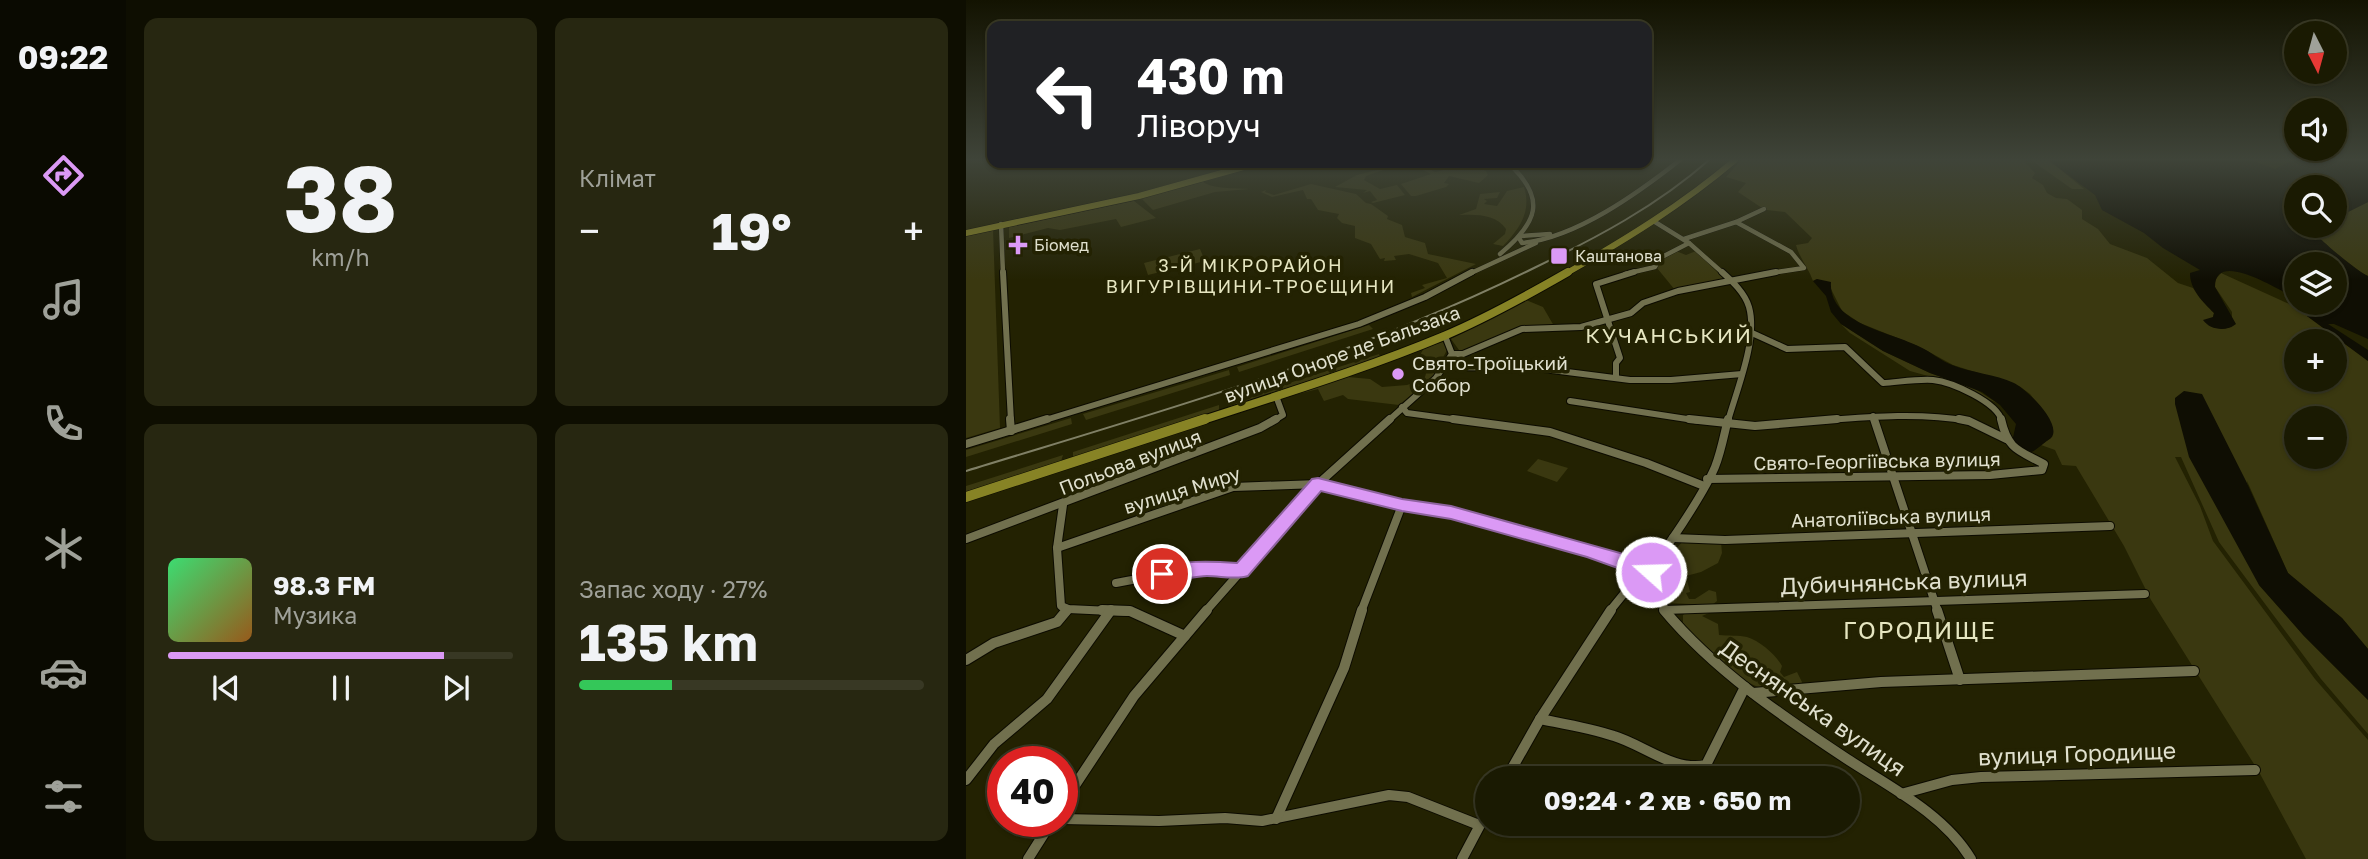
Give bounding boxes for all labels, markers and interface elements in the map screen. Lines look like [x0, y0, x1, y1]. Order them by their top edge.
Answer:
north arrow [2284, 21, 2347, 84]
map controls [2284, 21, 2347, 469]
text: 09:22 [18, 38, 108, 76]
text: 430 m [1137, 46, 1285, 105]
icon: left [1022, 49, 1113, 140]
button: sound [2284, 98, 2347, 161]
text: Ліворуч [1137, 106, 1261, 144]
text: 38 [284, 143, 397, 252]
icon: directions [39, 151, 88, 200]
text: Клімат [579, 164, 656, 192]
button: search [2284, 175, 2347, 238]
text: 19° [711, 199, 792, 261]
text: − [579, 208, 600, 253]
text: + [903, 208, 924, 253]
marker: Біомед [1008, 235, 1028, 255]
place label: Біомед [1034, 235, 1089, 255]
text: km/h [311, 243, 370, 271]
marker: Каштанова [1549, 246, 1569, 266]
place label: Каштанова [1575, 246, 1662, 266]
button: layers [2284, 252, 2347, 315]
district label: 3-Й МІКРОРАЙОН ВИГУРІВЩИНИ-ТРОЄЩИНИ [1106, 254, 1396, 297]
icon: music [39, 275, 88, 324]
street label: вулиця Оноре де Бальзака [1221, 300, 1463, 407]
district label: КУЧАНСЬКИЙ [1585, 322, 1753, 348]
button: + [2284, 329, 2347, 392]
place label: Свято-Троїцький Собор [1412, 351, 1568, 396]
marker: Свято-Троїцький Собор [1390, 366, 1406, 382]
icon: phone [39, 399, 88, 448]
button: − [2284, 406, 2347, 469]
street label: Польова вулиця [1055, 424, 1204, 499]
street label: Свято-Георгіївська вулиця [1753, 447, 2001, 474]
street label: вулиця Миру [1121, 461, 1243, 518]
street label: Анатоліївська вулиця [1791, 502, 1991, 531]
icon: climate [39, 524, 88, 573]
position arrow [1614, 535, 1688, 609]
pin [1132, 544, 1192, 604]
icon: arrive [1143, 555, 1181, 593]
street label: Дубичнянська вулиця [1780, 563, 2028, 599]
text: 98.3 FM [273, 570, 375, 601]
text: Запас ходу · 27% [579, 575, 767, 603]
text: Музика [273, 601, 357, 629]
text: 135 km [579, 610, 758, 672]
district label: ГОРОДИЩЕ [1843, 615, 1997, 644]
street label: Деснянська вулиця [1715, 633, 1912, 782]
icon: car [39, 648, 88, 697]
icon: previous [207, 669, 245, 707]
icon: pause [322, 669, 360, 707]
icon: next [437, 669, 475, 707]
street label: вулиця Городище [1977, 736, 2177, 770]
speed limit sign: 40 [987, 746, 1078, 837]
icon: filters [39, 772, 88, 821]
text: 09:24 · 2 хв · 650 m [1544, 785, 1791, 816]

